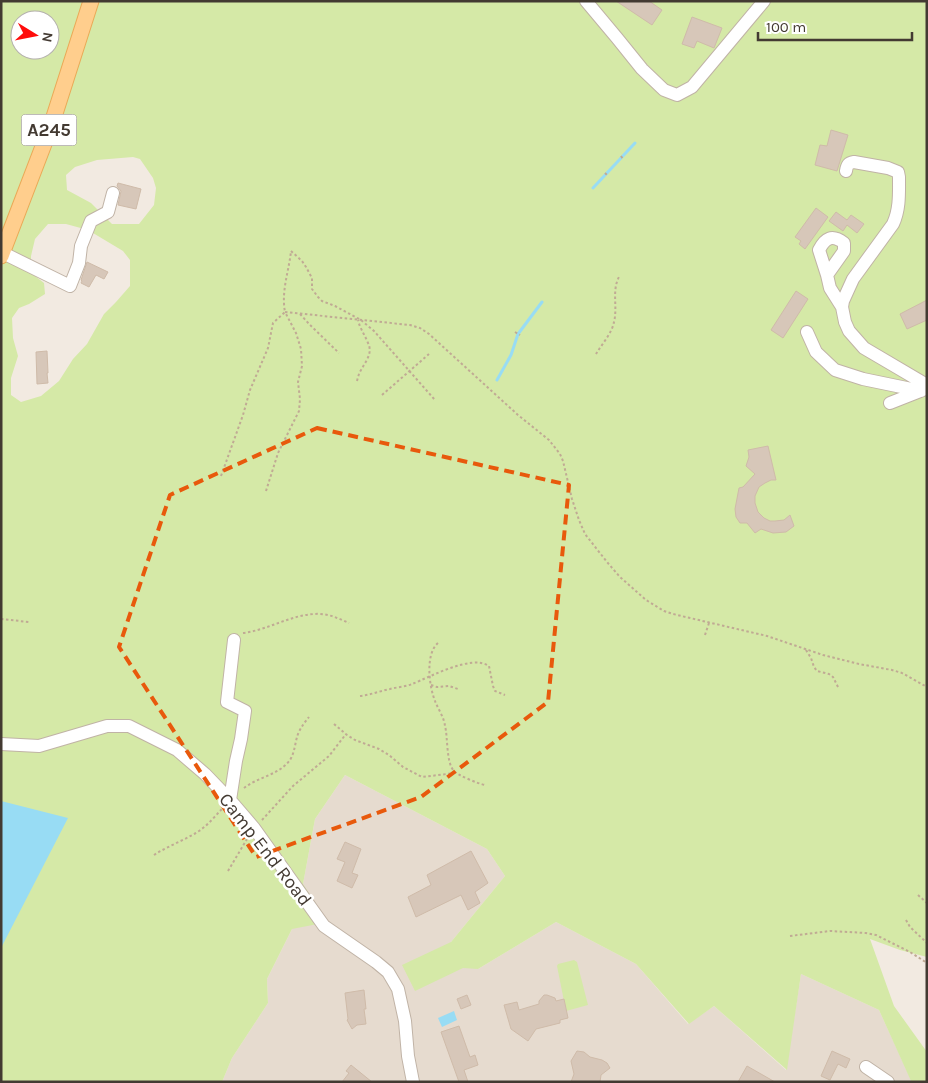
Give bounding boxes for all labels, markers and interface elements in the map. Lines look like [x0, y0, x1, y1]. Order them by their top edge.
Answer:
north arrow [10, 10, 60, 60]
scale bar [758, 10, 912, 42]
text: 100 m [766, 18, 806, 36]
text: N [38, 31, 57, 44]
road number: A245 [22, 114, 76, 146]
street label: Camp End Road [214, 789, 316, 910]

